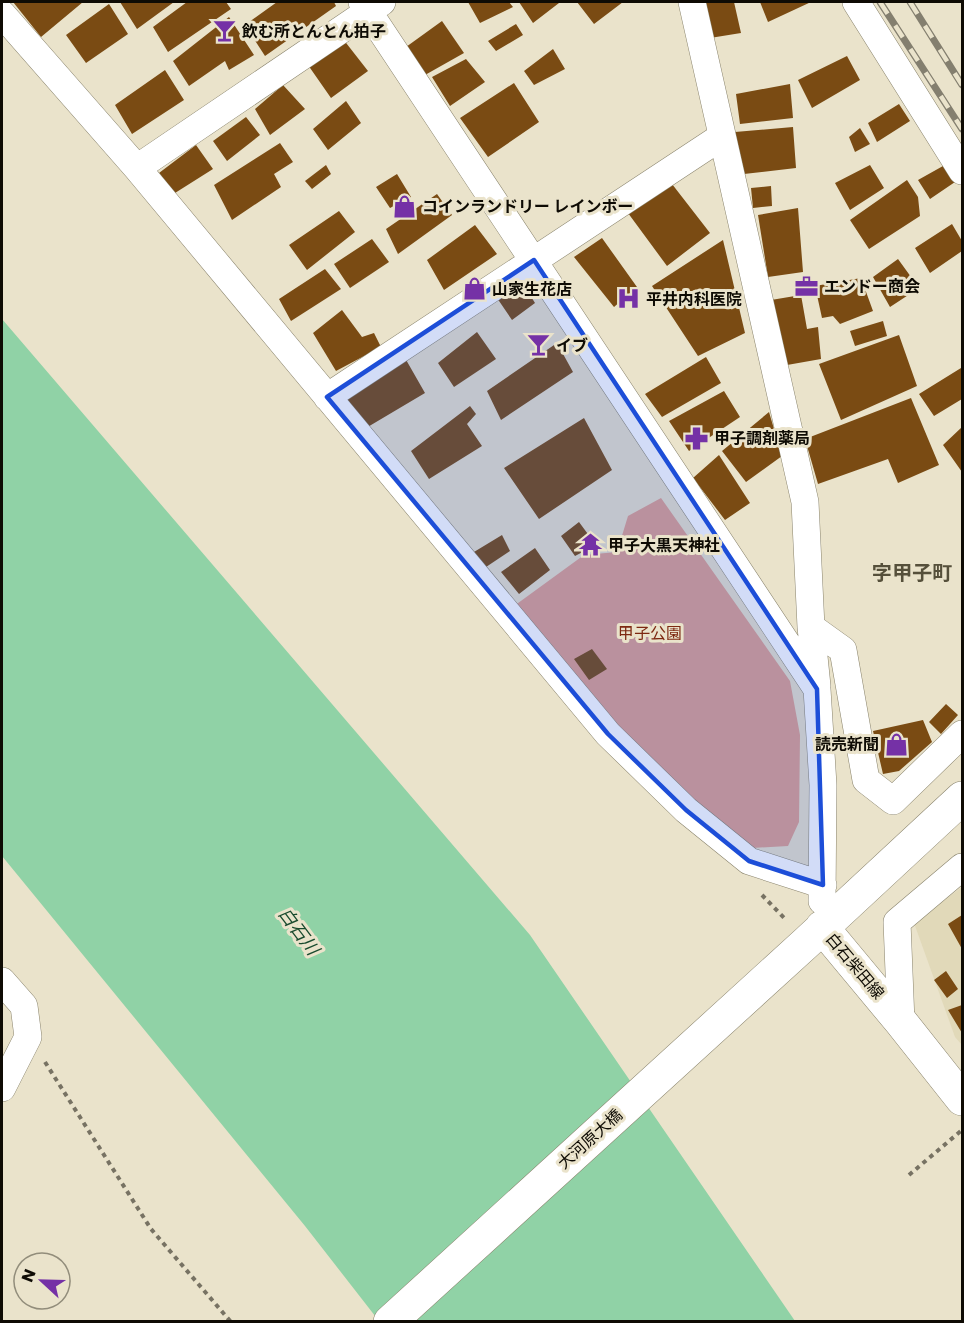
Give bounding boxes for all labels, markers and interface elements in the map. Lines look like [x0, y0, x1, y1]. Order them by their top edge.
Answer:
bar icon: 飲む所とんとん拍子 [211, 18, 237, 44]
place label: 飲む所とんとん拍子 [241, 20, 386, 43]
shop icon: コインランドリー レインボー [391, 193, 417, 219]
place label: コインランドリー レインボー [422, 195, 633, 218]
office icon: エンドー商会 [793, 273, 819, 299]
place label: エンドー商会 [824, 275, 920, 298]
shop icon: 山家生花店 [461, 276, 487, 302]
place label: 山家生花店 [492, 278, 572, 301]
hospital icon: 平井内科医院 [615, 286, 641, 312]
place label: 平井内科医院 [646, 288, 742, 311]
bar icon: イブ [525, 332, 551, 358]
place label: イブ [556, 334, 588, 357]
pharmacy icon: 甲子調剤薬局 [683, 425, 709, 451]
place label: 甲子調剤薬局 [714, 427, 810, 450]
temple icon: 甲子大黒天神社 [577, 532, 603, 558]
place label: 甲子大黒天神社 [608, 534, 720, 557]
district label: 字甲子町 [872, 559, 952, 587]
park label: 甲子公園 [618, 622, 682, 645]
shop icon: 読売新聞 [884, 731, 910, 757]
place label: 読売新聞 [815, 733, 879, 756]
water label: 白石川 [273, 902, 326, 962]
street label: 白石柴田線 [820, 928, 890, 1004]
street label: 大河原大橋 [553, 1104, 627, 1174]
north arrow [12, 1251, 72, 1311]
text: N [16, 1266, 41, 1285]

